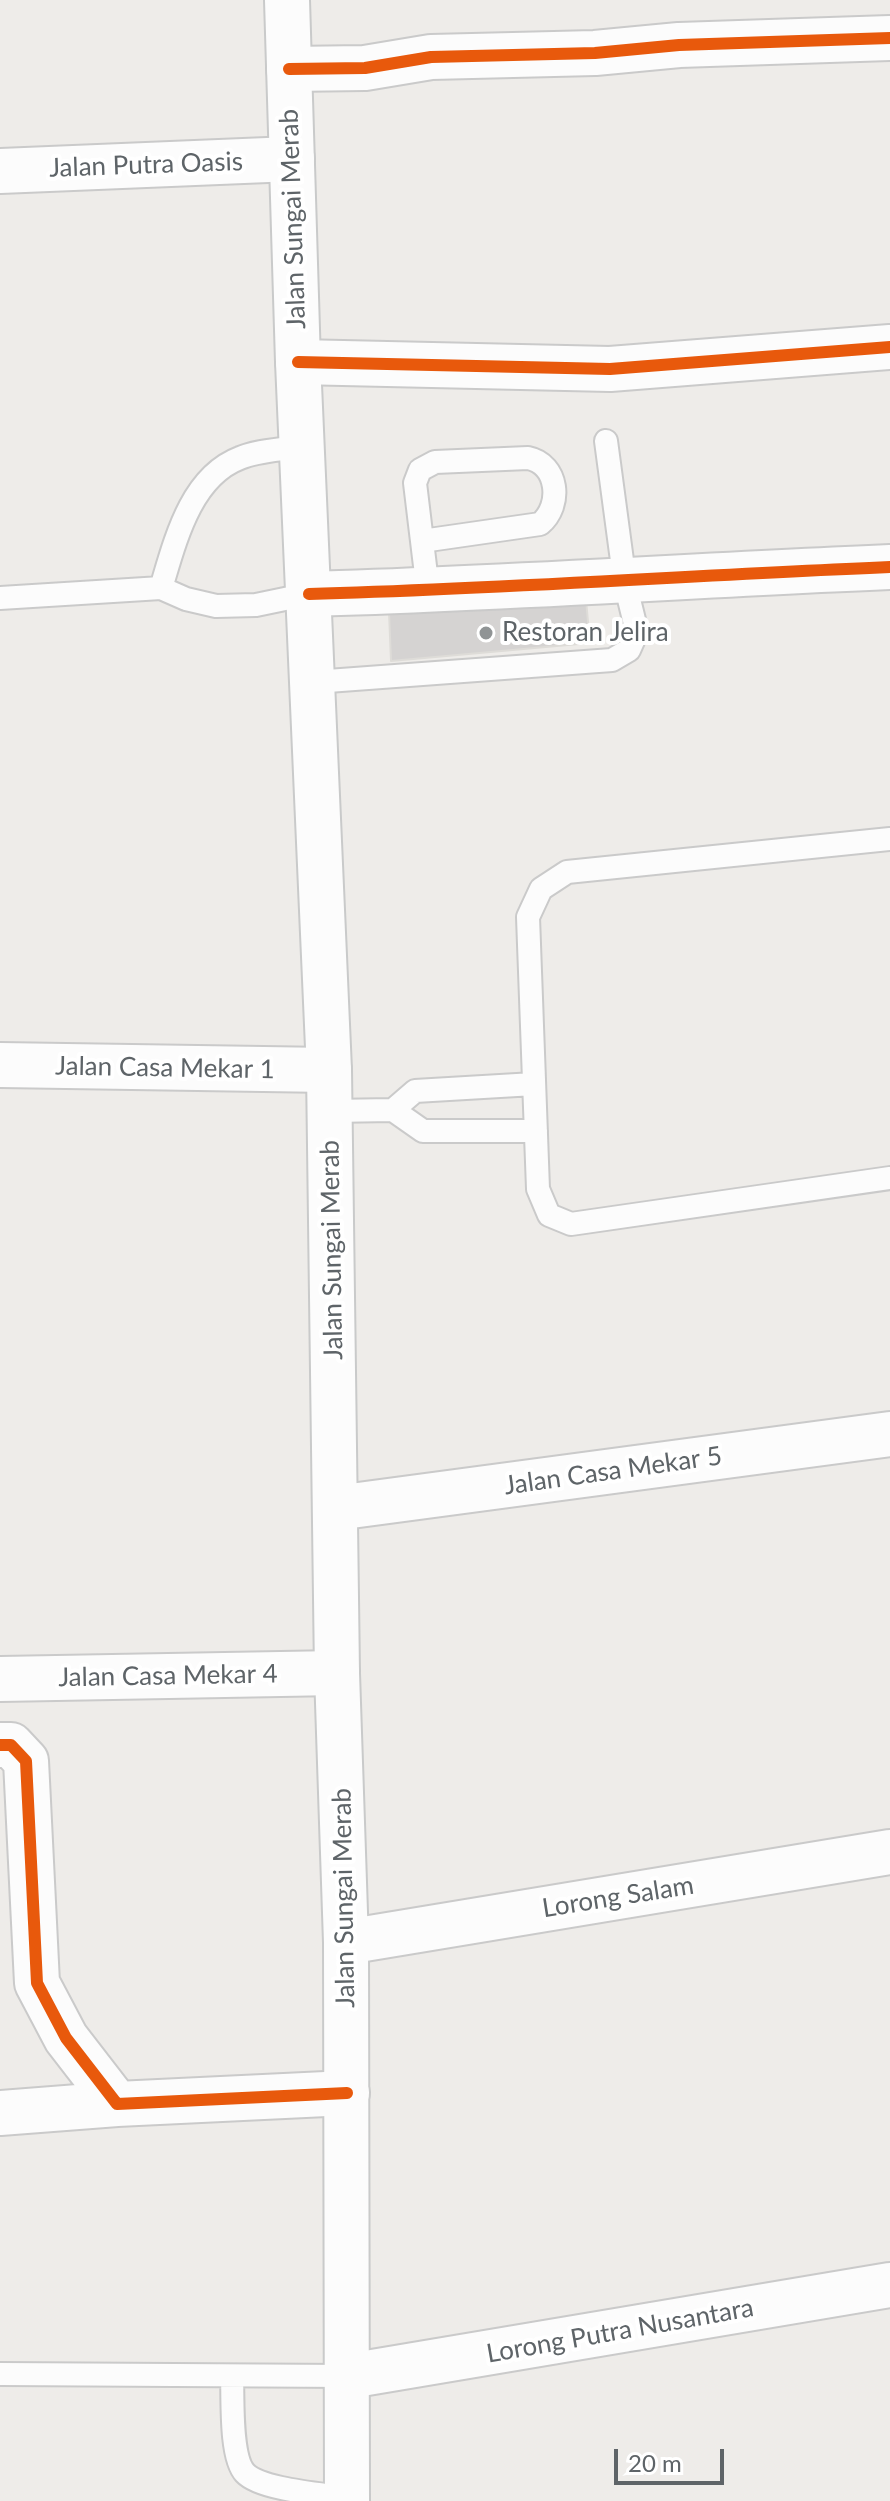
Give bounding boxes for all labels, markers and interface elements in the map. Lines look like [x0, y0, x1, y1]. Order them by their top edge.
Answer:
street label: Jalan Sungai Merab [274, 109, 312, 329]
street label: Jalan Putra Oasis [49, 146, 243, 184]
place label: Restoran Jelira [502, 617, 669, 649]
marker: Restoran Jelira [477, 624, 495, 642]
street label: Jalan Casa Mekar 1 [55, 1050, 275, 1086]
street label: Jalan Sungai Merab [314, 1140, 350, 1360]
street label: Jalan Casa Mekar 5 [502, 1440, 724, 1502]
street label: Jalan Casa Mekar 4 [58, 1658, 278, 1694]
street label: Jalan Sungai Merab [326, 1788, 362, 2008]
street label: Lorong Salam [540, 1870, 696, 1924]
street label: Lorong Putra Nusantara [484, 2292, 756, 2370]
scale bar [618, 2433, 728, 2483]
text: 20 m [628, 2448, 682, 2477]

